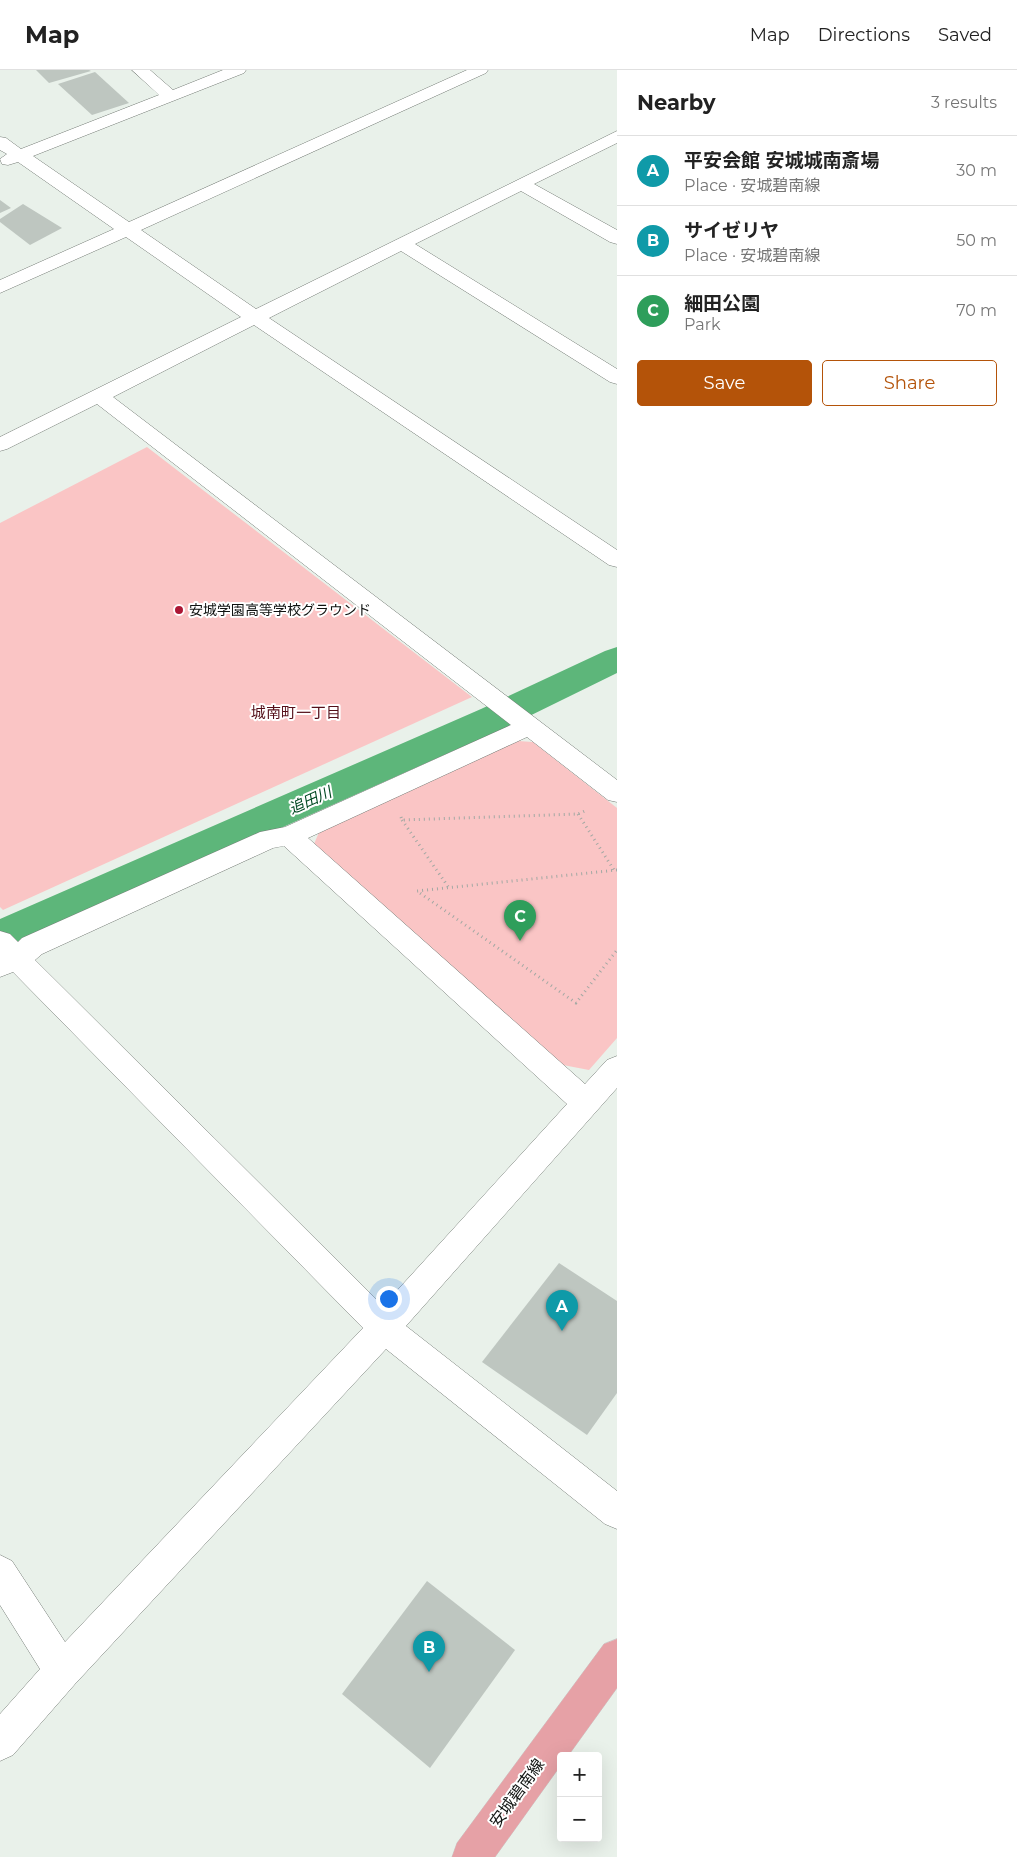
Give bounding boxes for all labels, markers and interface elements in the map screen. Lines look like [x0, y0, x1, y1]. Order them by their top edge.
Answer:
text: Map [25, 20, 79, 49]
text: Map [750, 24, 790, 46]
text: Directions [818, 24, 910, 46]
text: Saved [938, 24, 992, 46]
text: Nearby [637, 90, 716, 115]
text: 3 results [931, 93, 997, 112]
text: 平安会館 安城城南斎場 [684, 149, 879, 172]
text: A [647, 161, 659, 180]
text: 30 m [956, 161, 997, 180]
text: Place · 安城碧南線 [684, 176, 820, 195]
text: サイゼリヤ [684, 219, 779, 242]
text: B [647, 231, 659, 250]
text: 50 m [956, 231, 997, 250]
text: Place · 安城碧南線 [684, 246, 820, 265]
text: 細田公園 [684, 292, 760, 315]
text: C [647, 301, 659, 320]
text: 70 m [956, 301, 997, 320]
text: Park [684, 315, 721, 334]
button: Save [637, 360, 812, 406]
button: Share [822, 360, 997, 406]
place label: 安城学園高等学校グラウンド [189, 601, 371, 619]
marker: 安城学園高等学校グラウンド [173, 604, 185, 616]
district label: 城南町一丁目 [251, 703, 341, 722]
water label: 追田川 [286, 781, 336, 818]
pin: C [504, 900, 536, 941]
your location [376, 1286, 402, 1312]
pin: A [546, 1290, 578, 1331]
pin: B [413, 1631, 445, 1672]
map controls [557, 1752, 602, 1842]
button: + [557, 1752, 602, 1797]
street label: 安城碧南線 [486, 1755, 548, 1831]
button: − [557, 1797, 602, 1842]

